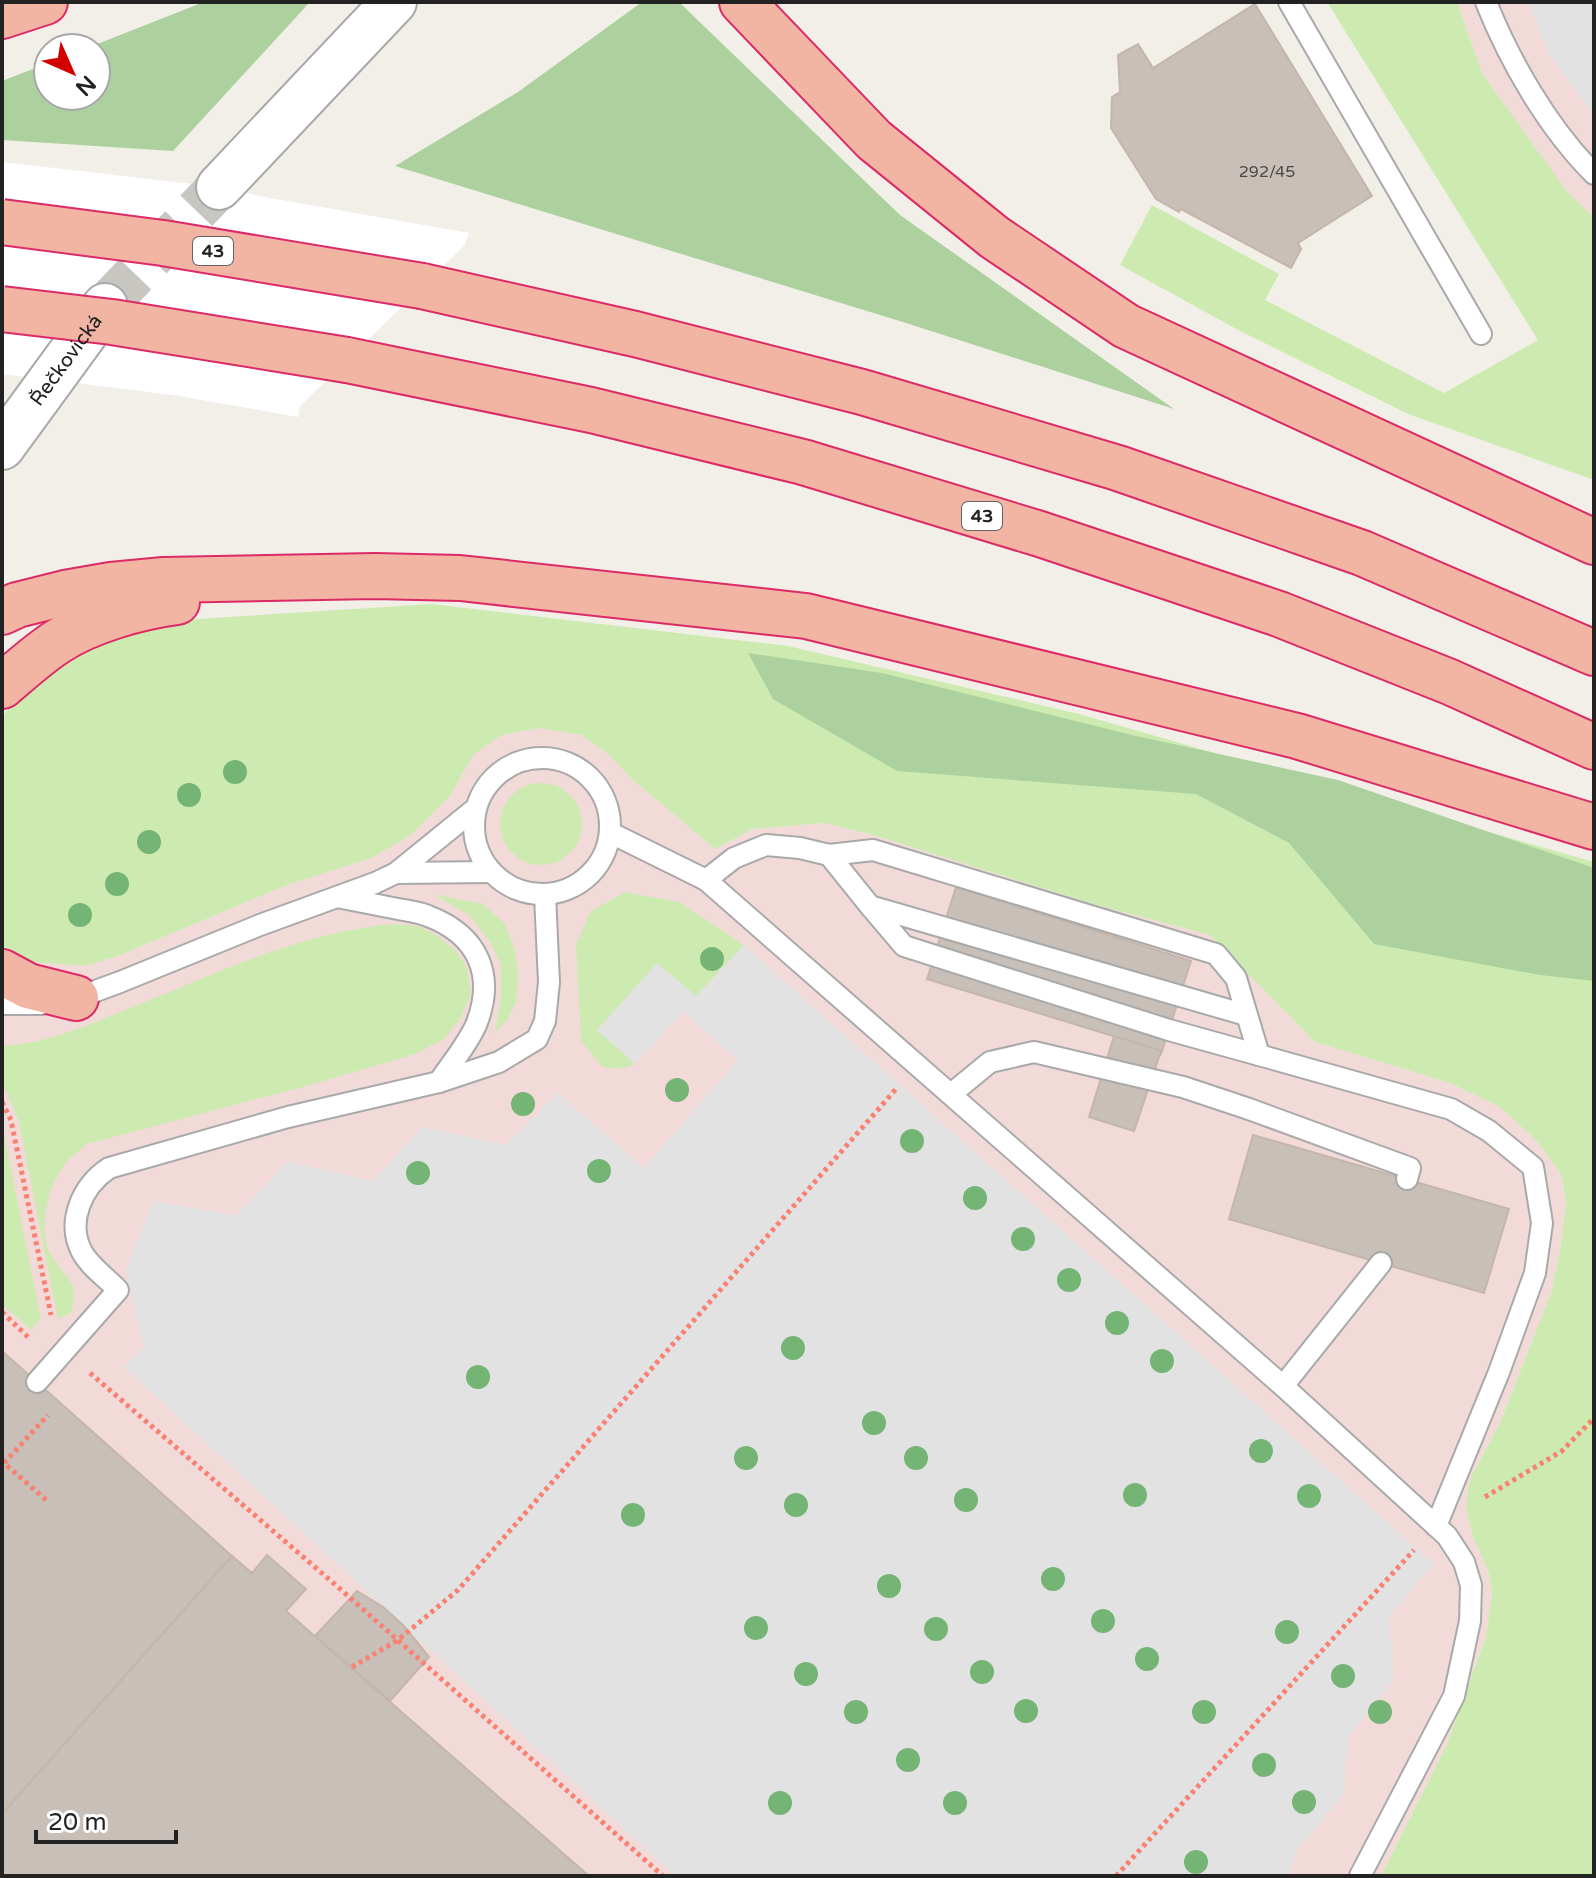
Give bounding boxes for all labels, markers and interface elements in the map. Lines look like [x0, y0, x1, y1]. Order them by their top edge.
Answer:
north arrow [32, 32, 112, 112]
text: N [70, 70, 101, 101]
house number: 292/45 [1239, 162, 1295, 182]
road number: 43 [193, 237, 233, 265]
street label: Řečkovická [24, 310, 108, 411]
road number: 43 [962, 502, 1002, 530]
scale bar [36, 1794, 176, 1844]
text: 20 m [48, 1808, 106, 1837]

